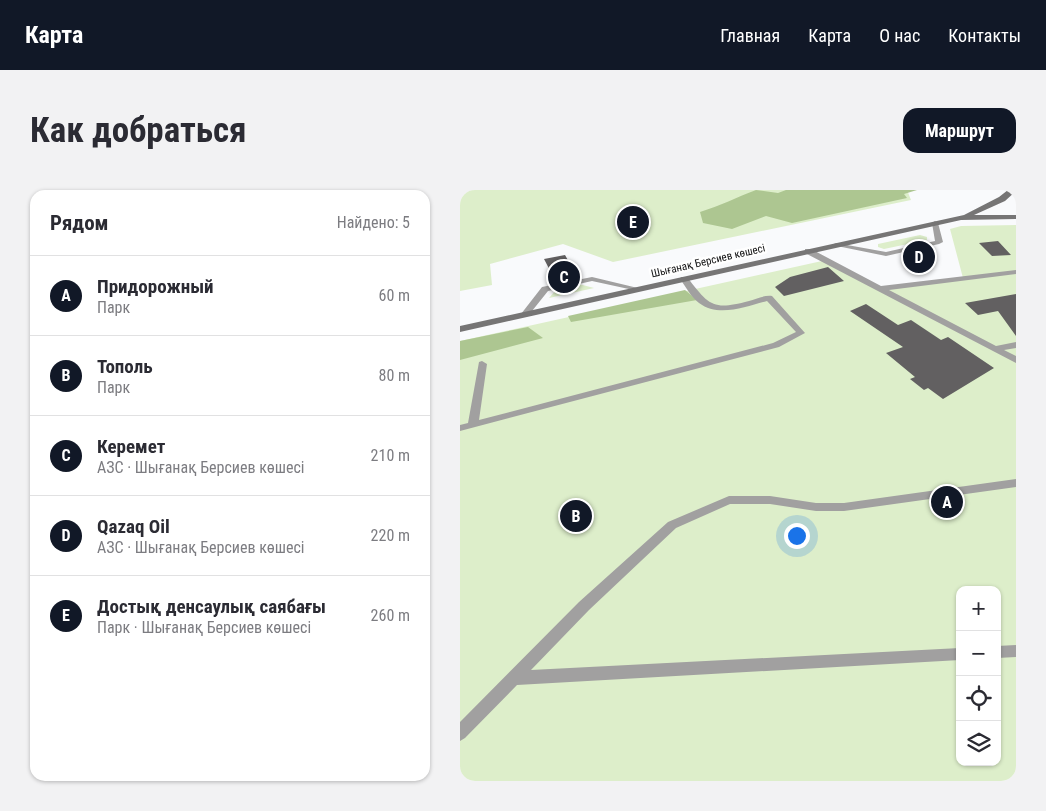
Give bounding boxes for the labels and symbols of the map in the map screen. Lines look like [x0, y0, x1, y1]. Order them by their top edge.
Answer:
pin: E [617, 203, 649, 241]
pin: D [903, 238, 935, 276]
street label: Шығанақ Берсиев көшесі [650, 242, 766, 280]
pin: C [548, 258, 580, 296]
pin: A [931, 483, 963, 521]
pin: B [560, 497, 592, 535]
your location [784, 523, 810, 549]

